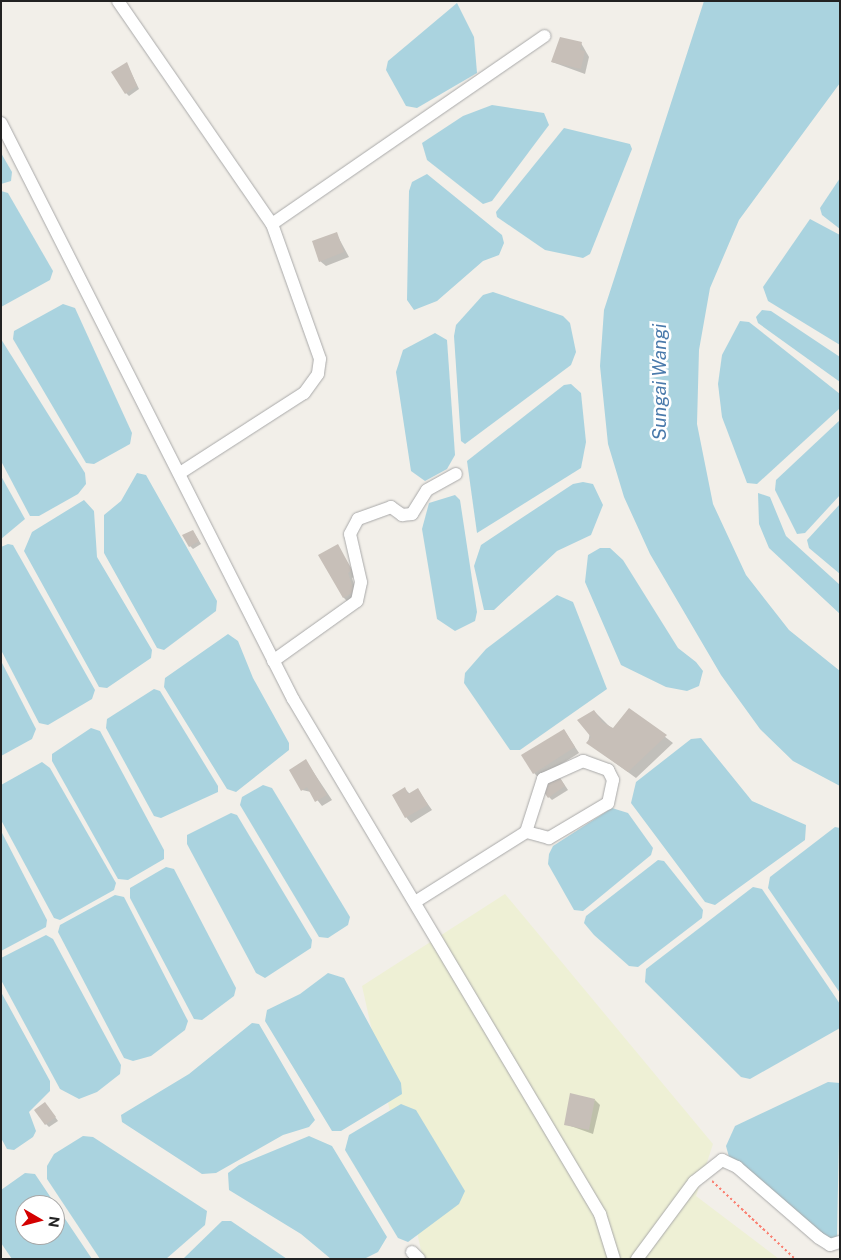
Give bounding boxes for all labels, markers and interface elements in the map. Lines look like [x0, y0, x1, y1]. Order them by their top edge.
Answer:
water label: Sungai Wangi [649, 323, 671, 441]
north arrow [15, 1195, 65, 1245]
text: N [45, 1215, 63, 1228]

